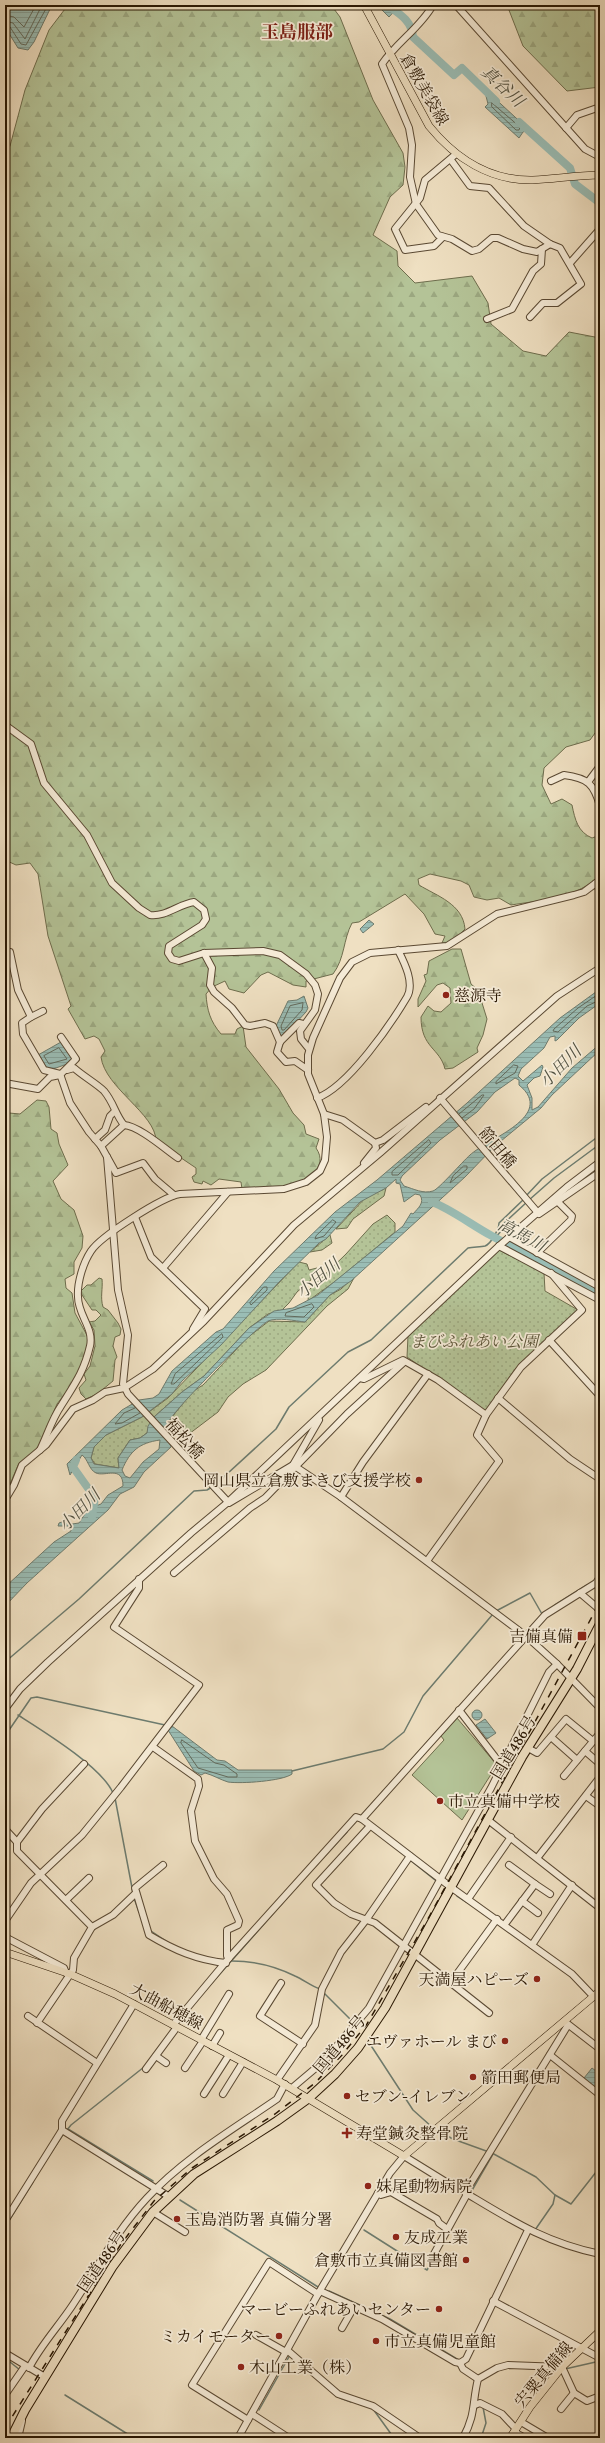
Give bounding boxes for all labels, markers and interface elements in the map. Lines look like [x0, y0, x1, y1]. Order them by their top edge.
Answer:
district label: 玉島服部 [261, 18, 333, 45]
street label: 倉敷美袋線 [395, 48, 455, 130]
water label: 真谷川 [476, 59, 532, 114]
place label: 慈源寺 [454, 983, 502, 1007]
marker: 慈源寺 [441, 990, 451, 1000]
water label: 小田川 [533, 1037, 588, 1093]
street label: 箭田橋 [473, 1121, 523, 1173]
water label: 高馬川 [494, 1212, 552, 1259]
water label: 小田川 [290, 1250, 347, 1304]
park label: まびふれあい公園 [410, 1329, 541, 1353]
street label: 福松橋 [160, 1412, 210, 1464]
place label: 岡山県立倉敷まきび支援学校 [203, 1468, 411, 1492]
marker: 岡山県立倉敷まきび支援学校 [414, 1475, 424, 1485]
water label: 小田川 [52, 1481, 107, 1537]
place label: 吉備真備 [509, 1624, 573, 1648]
marker: 吉備真備 [576, 1630, 588, 1642]
street label: 国道486号 [484, 1710, 542, 1784]
place label: 市立真備中学校 [448, 1789, 560, 1813]
marker: 市立真備中学校 [435, 1796, 445, 1806]
place label: 天満屋ハピーズ [418, 1967, 529, 1991]
marker: 天満屋ハピーズ [532, 1974, 542, 1984]
street label: 大曲船穂線 [126, 1977, 208, 2035]
street label: 国道486号 [307, 2009, 371, 2079]
place label: エヴァホール まび [366, 2029, 497, 2053]
marker: エヴァホール まび [500, 2036, 510, 2046]
place label: 箭田郵便局 [481, 2065, 561, 2089]
marker: 箭田郵便局 [468, 2072, 478, 2082]
place label: セブン-イレブン [355, 2084, 471, 2108]
marker: セブン-イレブン [342, 2091, 352, 2101]
place label: 寿堂鍼灸整骨院 [356, 2121, 468, 2145]
marker: 寿堂鍼灸整骨院 [341, 2127, 353, 2139]
place label: 妹尾動物病院 [376, 2174, 472, 2198]
marker: 妹尾動物病院 [363, 2181, 373, 2191]
place label: 玉島消防署 真備分署 [185, 2207, 333, 2231]
marker: 玉島消防署 真備分署 [172, 2214, 182, 2224]
street label: 国道486号 [71, 2225, 131, 2297]
place label: 友成工業 [404, 2225, 468, 2249]
marker: 友成工業 [391, 2232, 401, 2242]
place label: 倉敷市立真備図書館 [314, 2248, 458, 2272]
marker: 倉敷市立真備図書館 [461, 2255, 471, 2265]
place label: マービーふれあいセンター [241, 2297, 431, 2321]
marker: マービーふれあいセンター [434, 2304, 444, 2314]
place label: ミカイモーター [160, 2324, 271, 2348]
place label: 市立真備児童館 [384, 2329, 496, 2353]
marker: ミカイモーター [274, 2331, 284, 2341]
marker: 市立真備児童館 [371, 2336, 381, 2346]
street label: 宍粟真備線 [508, 2336, 578, 2412]
place label: 木山工業（株） [249, 2355, 361, 2379]
marker: 木山工業（株） [236, 2362, 246, 2372]

